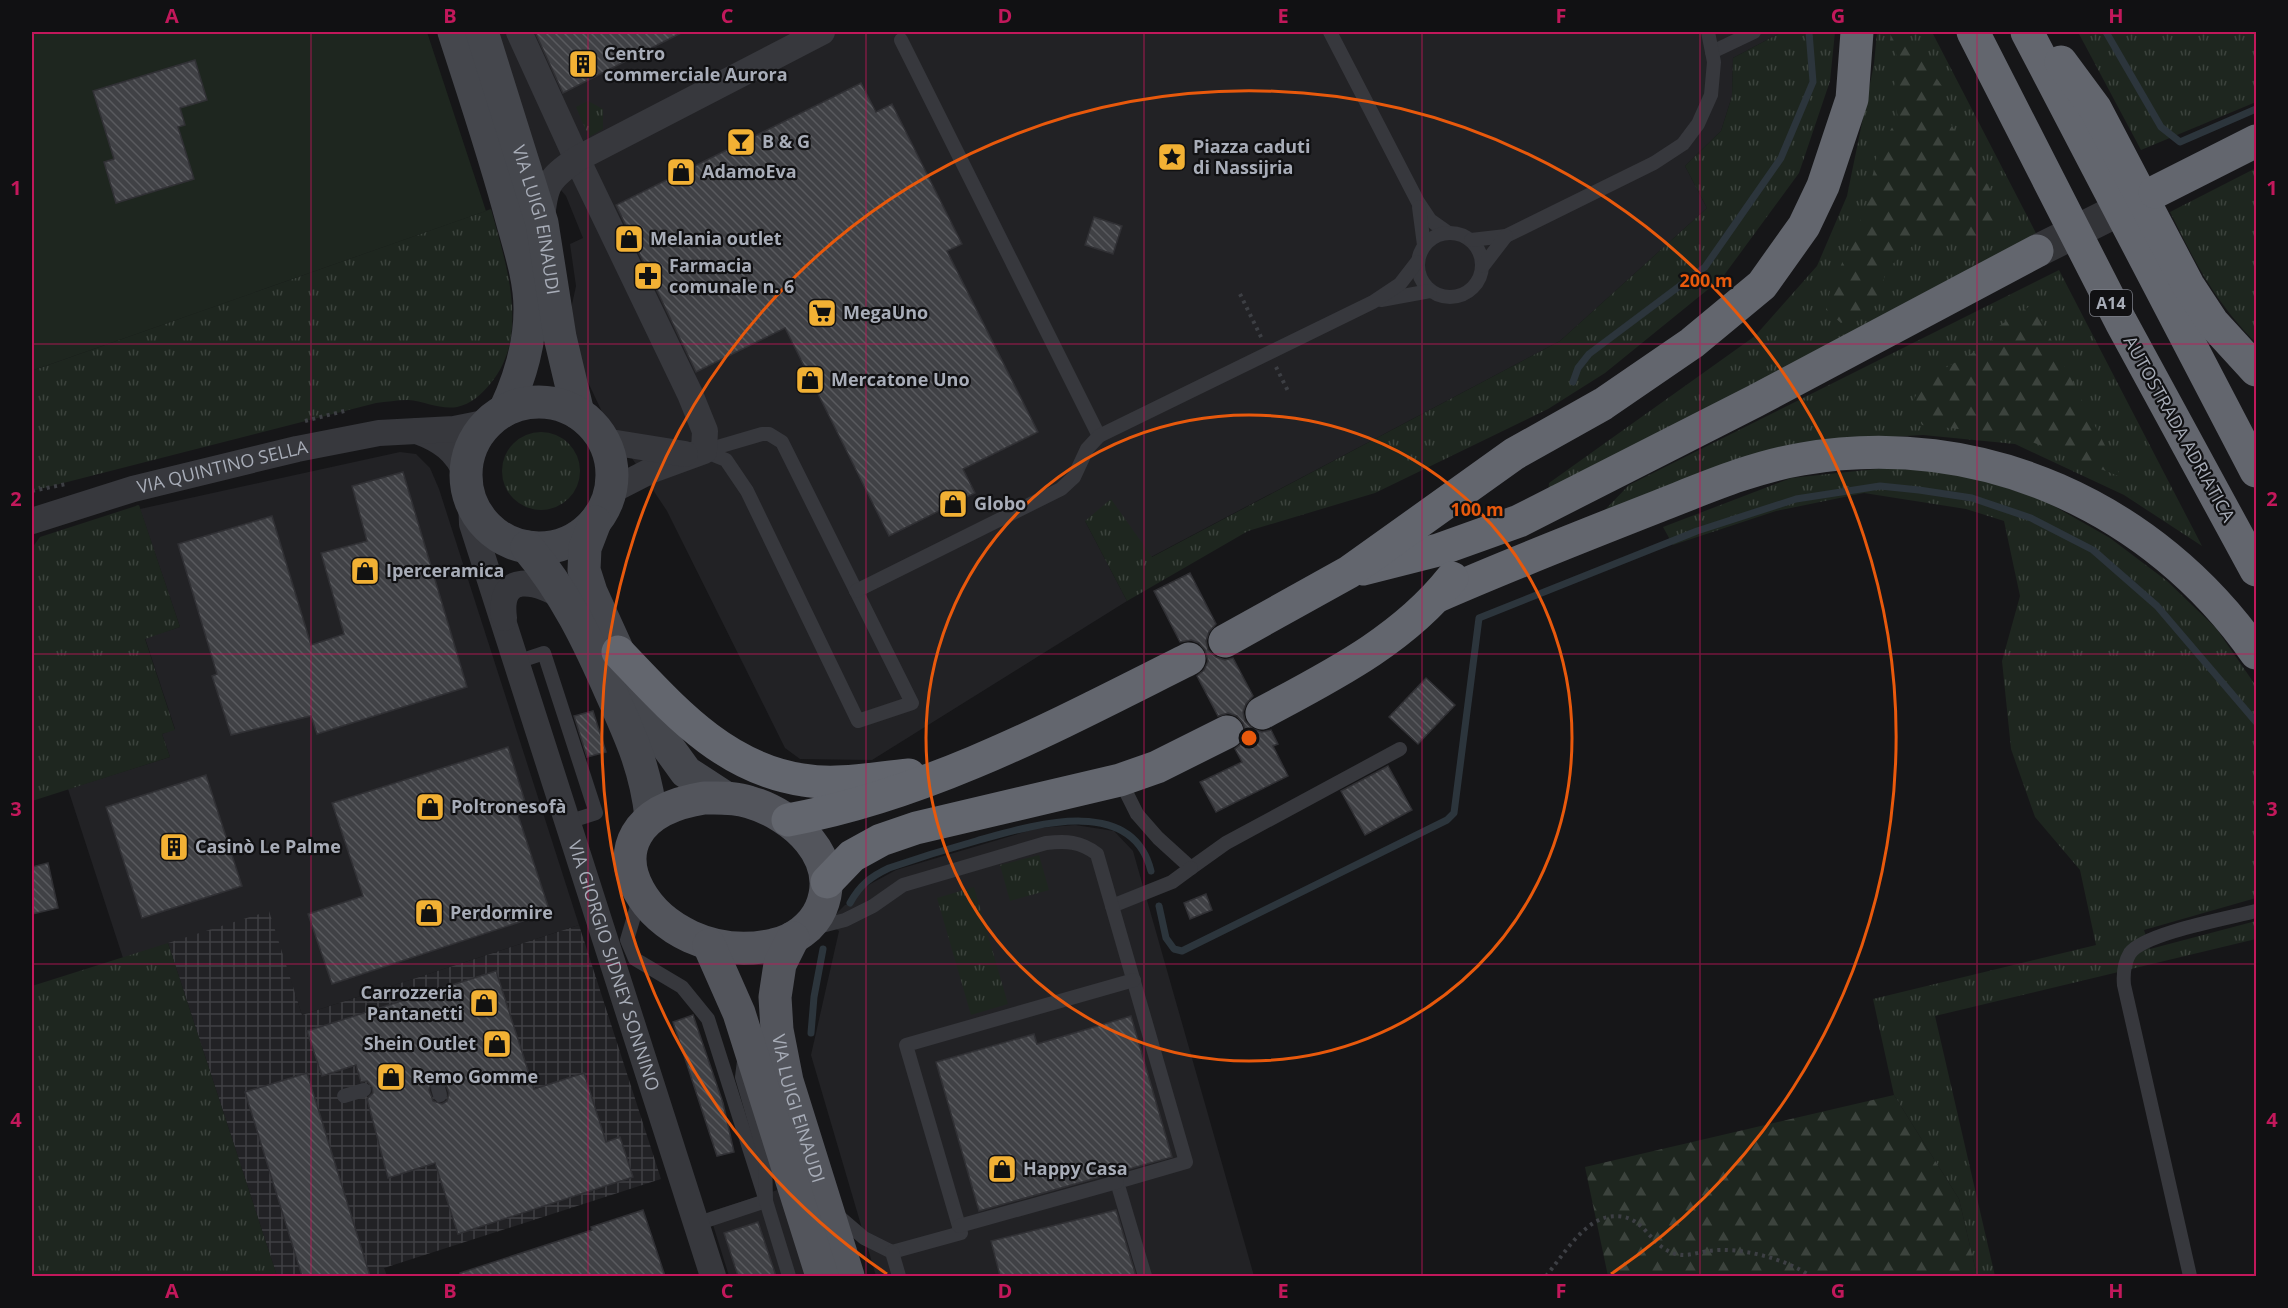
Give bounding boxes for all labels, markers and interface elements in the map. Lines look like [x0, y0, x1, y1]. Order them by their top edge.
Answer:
text: A [165, 2, 179, 29]
text: B [443, 2, 457, 29]
text: C [721, 2, 734, 29]
text: D [998, 2, 1012, 29]
text: E [1277, 2, 1289, 29]
text: F [1556, 2, 1566, 29]
text: G [1831, 2, 1845, 29]
text: H [2108, 2, 2124, 29]
place label: Centro commerciale Aurora [604, 41, 788, 86]
building icon: Centro commerciale Aurora [567, 48, 599, 80]
bar icon: B & G [725, 126, 757, 158]
place label: B & G [762, 129, 810, 153]
place label: Piazza caduti di Nassijria [1193, 134, 1310, 179]
place icon: Piazza caduti di Nassijria [1156, 141, 1188, 173]
street label: VIA LUIGI EINAUDI [507, 142, 566, 296]
shop icon: AdamoEva [665, 156, 697, 188]
place label: AdamoEva [702, 159, 797, 183]
text: 1 [10, 174, 22, 201]
text: 1 [2266, 174, 2278, 201]
shop icon: Melania outlet [613, 223, 645, 255]
place label: Melania outlet [650, 226, 782, 250]
place label: Farmacia comunale n. 6 [669, 253, 794, 298]
pharmacy icon: Farmacia comunale n. 6 [632, 260, 664, 292]
text: 200 m [1679, 268, 1733, 292]
road number: A14 [2090, 290, 2132, 316]
supermarket icon: MegaUno [806, 297, 838, 329]
place label: MegaUno [843, 300, 928, 324]
street label: AUTOSTRADA ADRIATICA [2119, 331, 2241, 526]
shop icon: Mercatone Uno [794, 364, 826, 396]
place label: Mercatone Uno [831, 367, 970, 391]
street label: VIA QUINTINO SELLA [134, 434, 310, 499]
text: 2 [10, 485, 22, 512]
text: 2 [2266, 485, 2278, 512]
shop icon: Globo [937, 488, 969, 520]
place label: Globo [974, 491, 1026, 515]
text: 100 m [1450, 497, 1504, 521]
shop icon: Iperceramica [349, 555, 381, 587]
place label: Iperceramica [386, 558, 504, 582]
centre of rings [1239, 728, 1259, 748]
shop icon: Poltronesofà [414, 791, 446, 823]
place label: Poltronesofà [451, 794, 566, 818]
text: 3 [10, 795, 22, 822]
text: 3 [2266, 795, 2278, 822]
building icon: Casinò Le Palme [158, 831, 190, 863]
place label: Casinò Le Palme [195, 834, 341, 858]
street label: VIA GIORGIO SIDNEY SONNINO [563, 837, 666, 1094]
shop icon: Perdormire [413, 897, 445, 929]
place label: Perdormire [450, 900, 553, 924]
place label: Carrozzeria Pantanetti [360, 980, 463, 1025]
shop icon: Carrozzeria Pantanetti [468, 987, 500, 1019]
shop icon: Shein Outlet [481, 1028, 513, 1060]
place label: Shein Outlet [364, 1031, 476, 1055]
street label: VIA LUIGI EINAUDI [767, 1032, 831, 1186]
shop icon: Remo Gomme [375, 1061, 407, 1093]
place label: Remo Gomme [412, 1064, 538, 1088]
text: 4 [10, 1106, 22, 1133]
text: 4 [2266, 1106, 2278, 1133]
shop icon: Happy Casa [986, 1153, 1018, 1185]
place label: Happy Casa [1023, 1156, 1128, 1180]
text: A [165, 1277, 179, 1304]
text: B [443, 1277, 457, 1304]
text: C [721, 1277, 734, 1304]
text: D [998, 1277, 1012, 1304]
text: E [1277, 1277, 1289, 1304]
text: F [1556, 1277, 1566, 1304]
text: G [1831, 1277, 1845, 1304]
text: H [2108, 1277, 2124, 1304]

